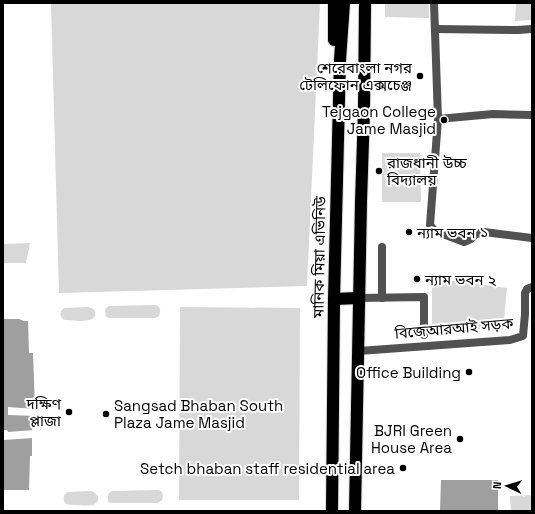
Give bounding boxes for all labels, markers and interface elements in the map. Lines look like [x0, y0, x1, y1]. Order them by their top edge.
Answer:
place label: শেরেবাংলা নগর টেলিফোন এক্সচেঞ্জ [299, 58, 413, 94]
marker: শেরেবাংলা নগর টেলিফোন এক্সচেঞ্জ [415, 71, 425, 81]
place label: Tejgaon College Jame Masjid [322, 102, 436, 138]
marker: Tejgaon College Jame Masjid [439, 115, 449, 125]
place label: রাজধানী উচ্চ বিদ্যালয় [386, 153, 468, 189]
marker: রাজধানী উচ্চ বিদ্যালয় [374, 166, 384, 176]
street label: মানিক মিয়া এভিনিউ [308, 196, 330, 319]
place label: ন্যাম ভবন ১ [416, 223, 488, 242]
marker: ন্যাম ভবন ১ [404, 227, 414, 237]
place label: ন্যাম ভবন ২ [424, 270, 496, 289]
marker: ন্যাম ভবন ২ [412, 274, 422, 284]
street label: বিজেআরআই সড়ক [393, 313, 515, 343]
place label: Office Building [356, 363, 461, 382]
marker: Office Building [464, 367, 474, 377]
place label: দক্ষিণ প্লাজা [26, 394, 62, 430]
place label: Sangsad Bhaban South Plaza Jame Masjid [114, 396, 283, 432]
marker: দক্ষিণ প্লাজা [64, 407, 74, 417]
marker: Sangsad Bhaban South Plaza Jame Masjid [101, 409, 111, 419]
place label: BJRI Green House Area [371, 421, 452, 457]
marker: BJRI Green House Area [455, 434, 465, 444]
place label: Setch bhaban staff residential area [140, 459, 395, 478]
marker: Setch bhaban staff residential area [398, 463, 408, 473]
north arrow [487, 466, 527, 506]
text: N [490, 481, 504, 489]

